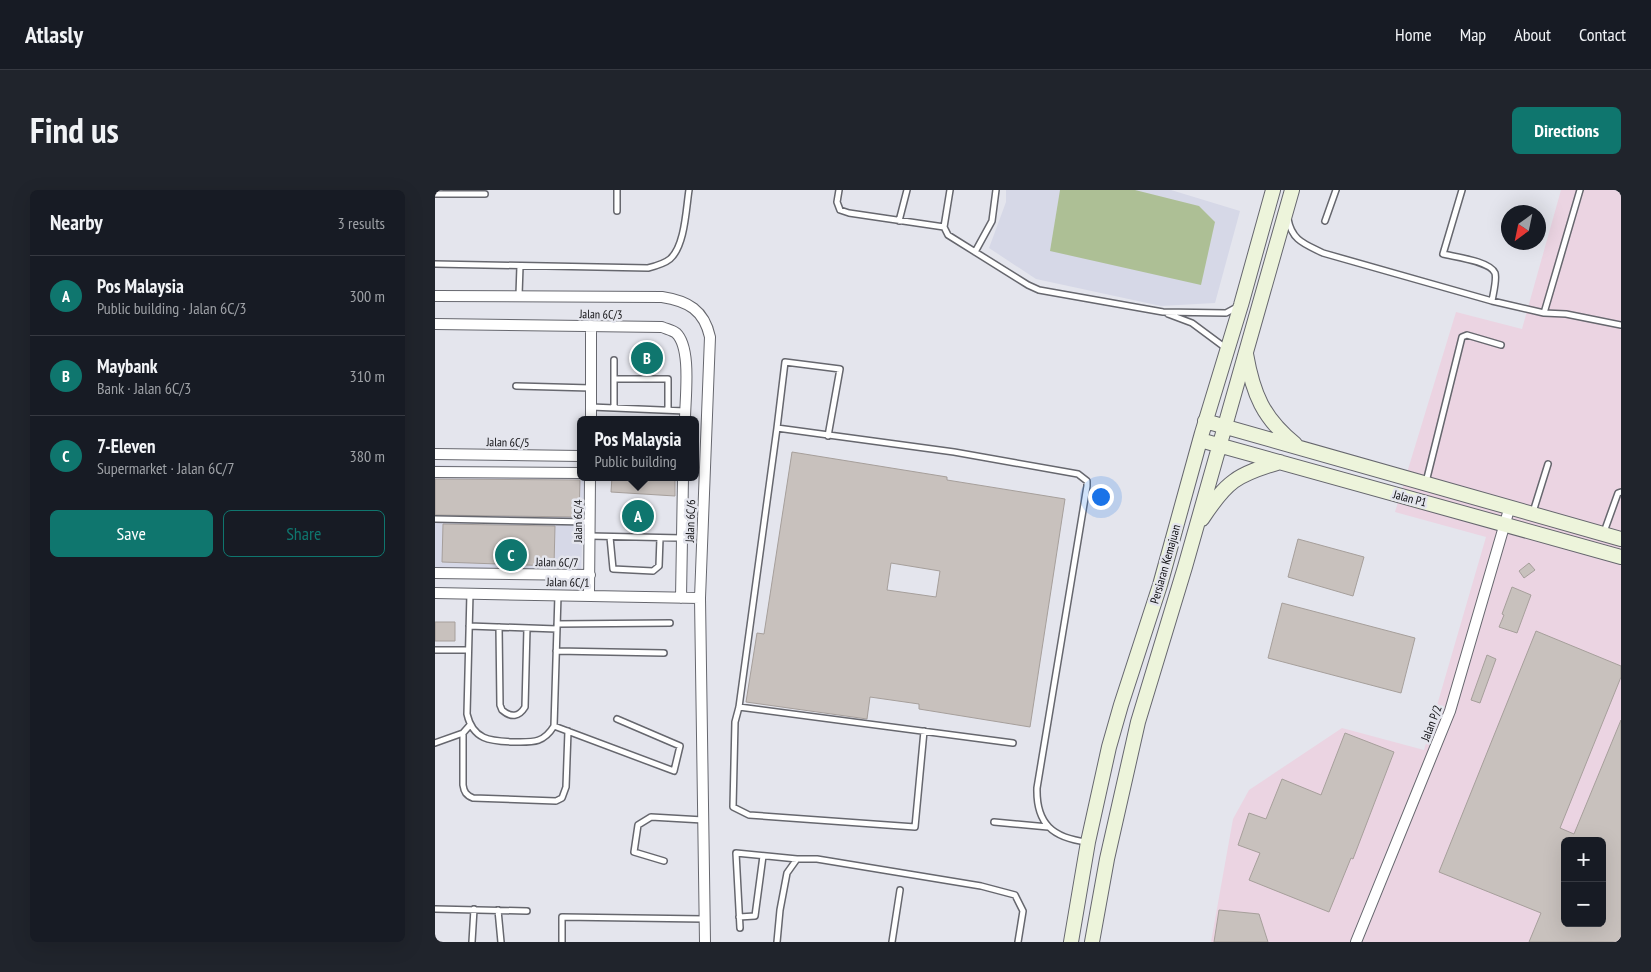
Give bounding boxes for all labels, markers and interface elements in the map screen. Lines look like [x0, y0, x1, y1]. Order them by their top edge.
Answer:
text: Atlasly [25, 19, 83, 50]
text: Home [1395, 23, 1432, 46]
text: Map [1460, 23, 1486, 46]
text: About [1514, 23, 1551, 46]
text: Contact [1579, 23, 1626, 46]
text: Find us [30, 107, 119, 153]
button: Directions [1512, 107, 1621, 154]
north arrow [1501, 205, 1546, 250]
text: Nearby [50, 209, 103, 236]
text: 3 results [338, 213, 385, 233]
text: Pos Malaysia [97, 274, 184, 298]
text: A [62, 286, 70, 306]
text: 300 m [350, 286, 385, 306]
text: Public building · Jalan 6C/3 [97, 298, 247, 318]
street label: Jalan 6C/3 [578, 306, 623, 322]
pin: B [631, 339, 663, 377]
text: Maybank [97, 354, 158, 378]
text: B [62, 366, 70, 386]
text: 310 m [350, 366, 385, 386]
text: Bank · Jalan 6C/3 [97, 378, 191, 398]
popup [577, 416, 699, 481]
text: Pos Malaysia [595, 427, 681, 451]
text: 7-Eleven [97, 434, 156, 458]
street label: Jalan 6C/5 [485, 434, 530, 450]
text: C [62, 446, 70, 466]
text: 380 m [350, 446, 385, 466]
text: Public building [595, 451, 677, 471]
text: Supermarket · Jalan 6C/7 [97, 458, 234, 478]
your location [1088, 484, 1114, 510]
street label: Jalan P1 [1391, 486, 1428, 510]
pin: A [622, 497, 654, 535]
street label: Jalan 6C/4 [570, 499, 585, 543]
street label: Jalan 6C/6 [682, 499, 698, 544]
button: Save [50, 510, 213, 557]
button: Share [223, 510, 385, 557]
street label: Persiaran Kemajuan [1147, 523, 1183, 605]
pin: C [495, 536, 527, 574]
street label: Jalan 6C/7 [534, 554, 579, 570]
street label: Jalan 6C/1 [545, 574, 590, 590]
street label: Jalan P/2 [1417, 703, 1445, 744]
map controls [1561, 837, 1606, 927]
button: + [1561, 837, 1606, 882]
button: − [1561, 882, 1606, 927]

